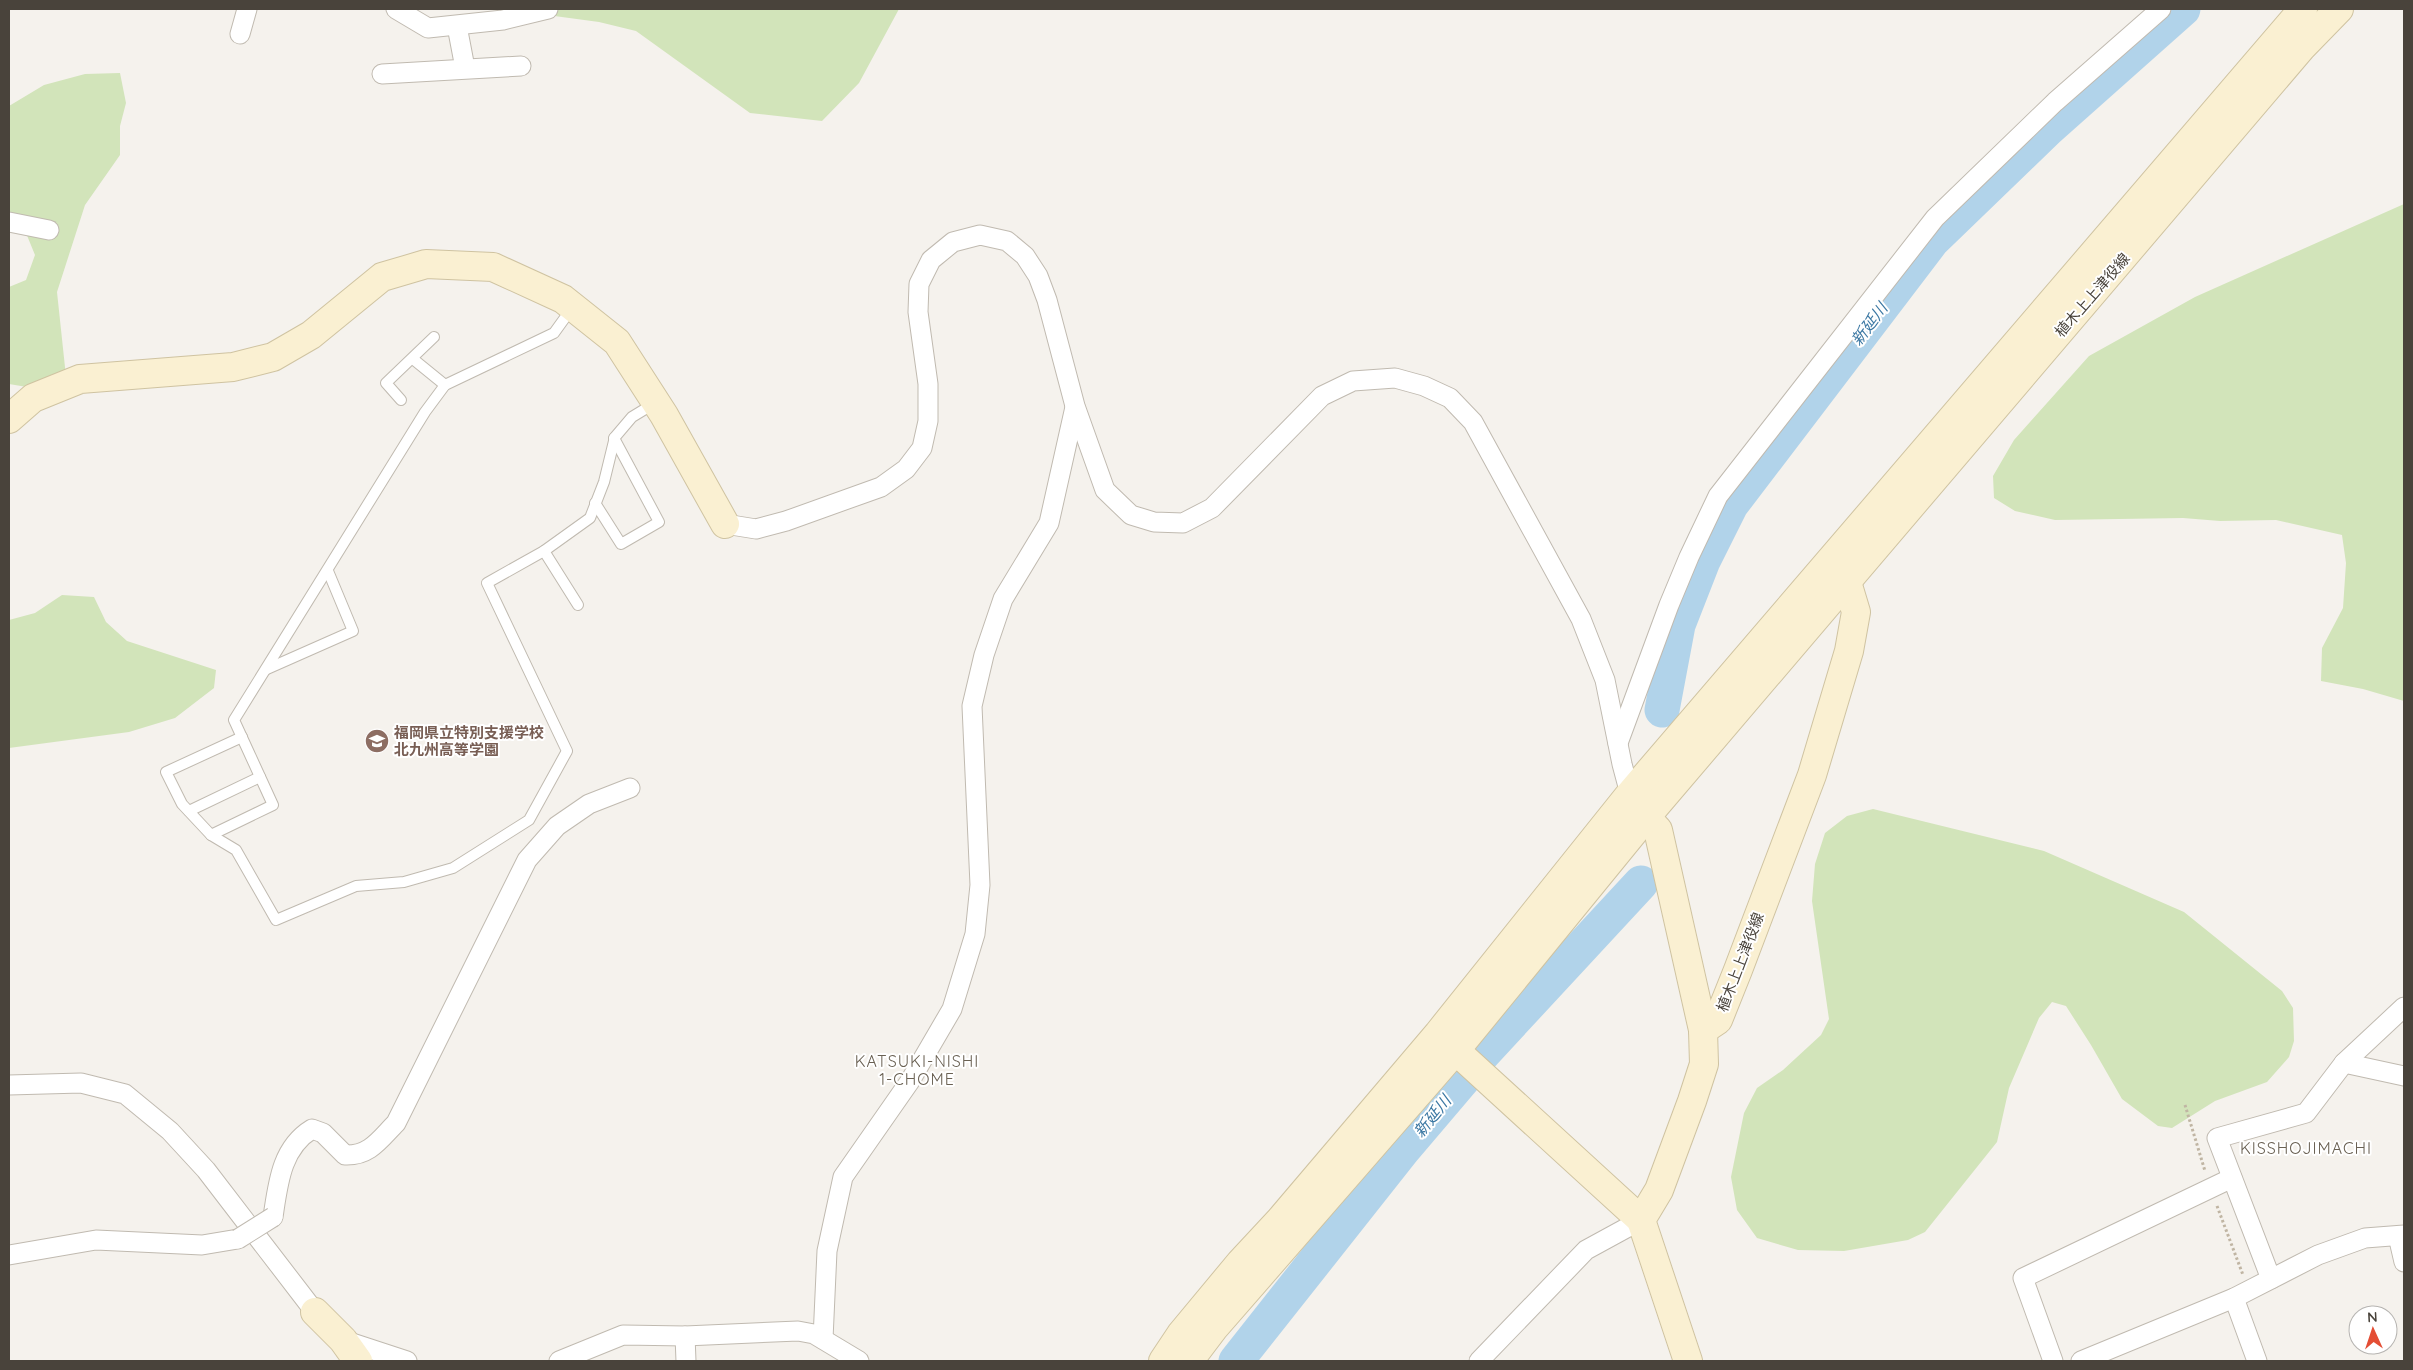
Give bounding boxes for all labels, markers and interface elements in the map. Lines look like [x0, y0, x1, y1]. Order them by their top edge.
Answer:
street label: 植木上上津役線 [2050, 249, 2134, 341]
water label: 新延川 [1847, 297, 1893, 349]
place label: 福岡県立特別支援学校 北九州高等学園 [393, 723, 544, 759]
school or university icon: 福岡県立特別支援学校 北九州高等学園 [364, 728, 390, 754]
street label: 植木上上津役線 [1712, 910, 1768, 1014]
district label: KATSUKI-NISHI 1-CHOME [855, 1051, 979, 1089]
water label: 新延川 [1409, 1090, 1456, 1141]
district label: KISSHOJIMACHI [2240, 1138, 2372, 1158]
north arrow [2348, 1305, 2398, 1355]
text: N [2367, 1308, 2378, 1326]

